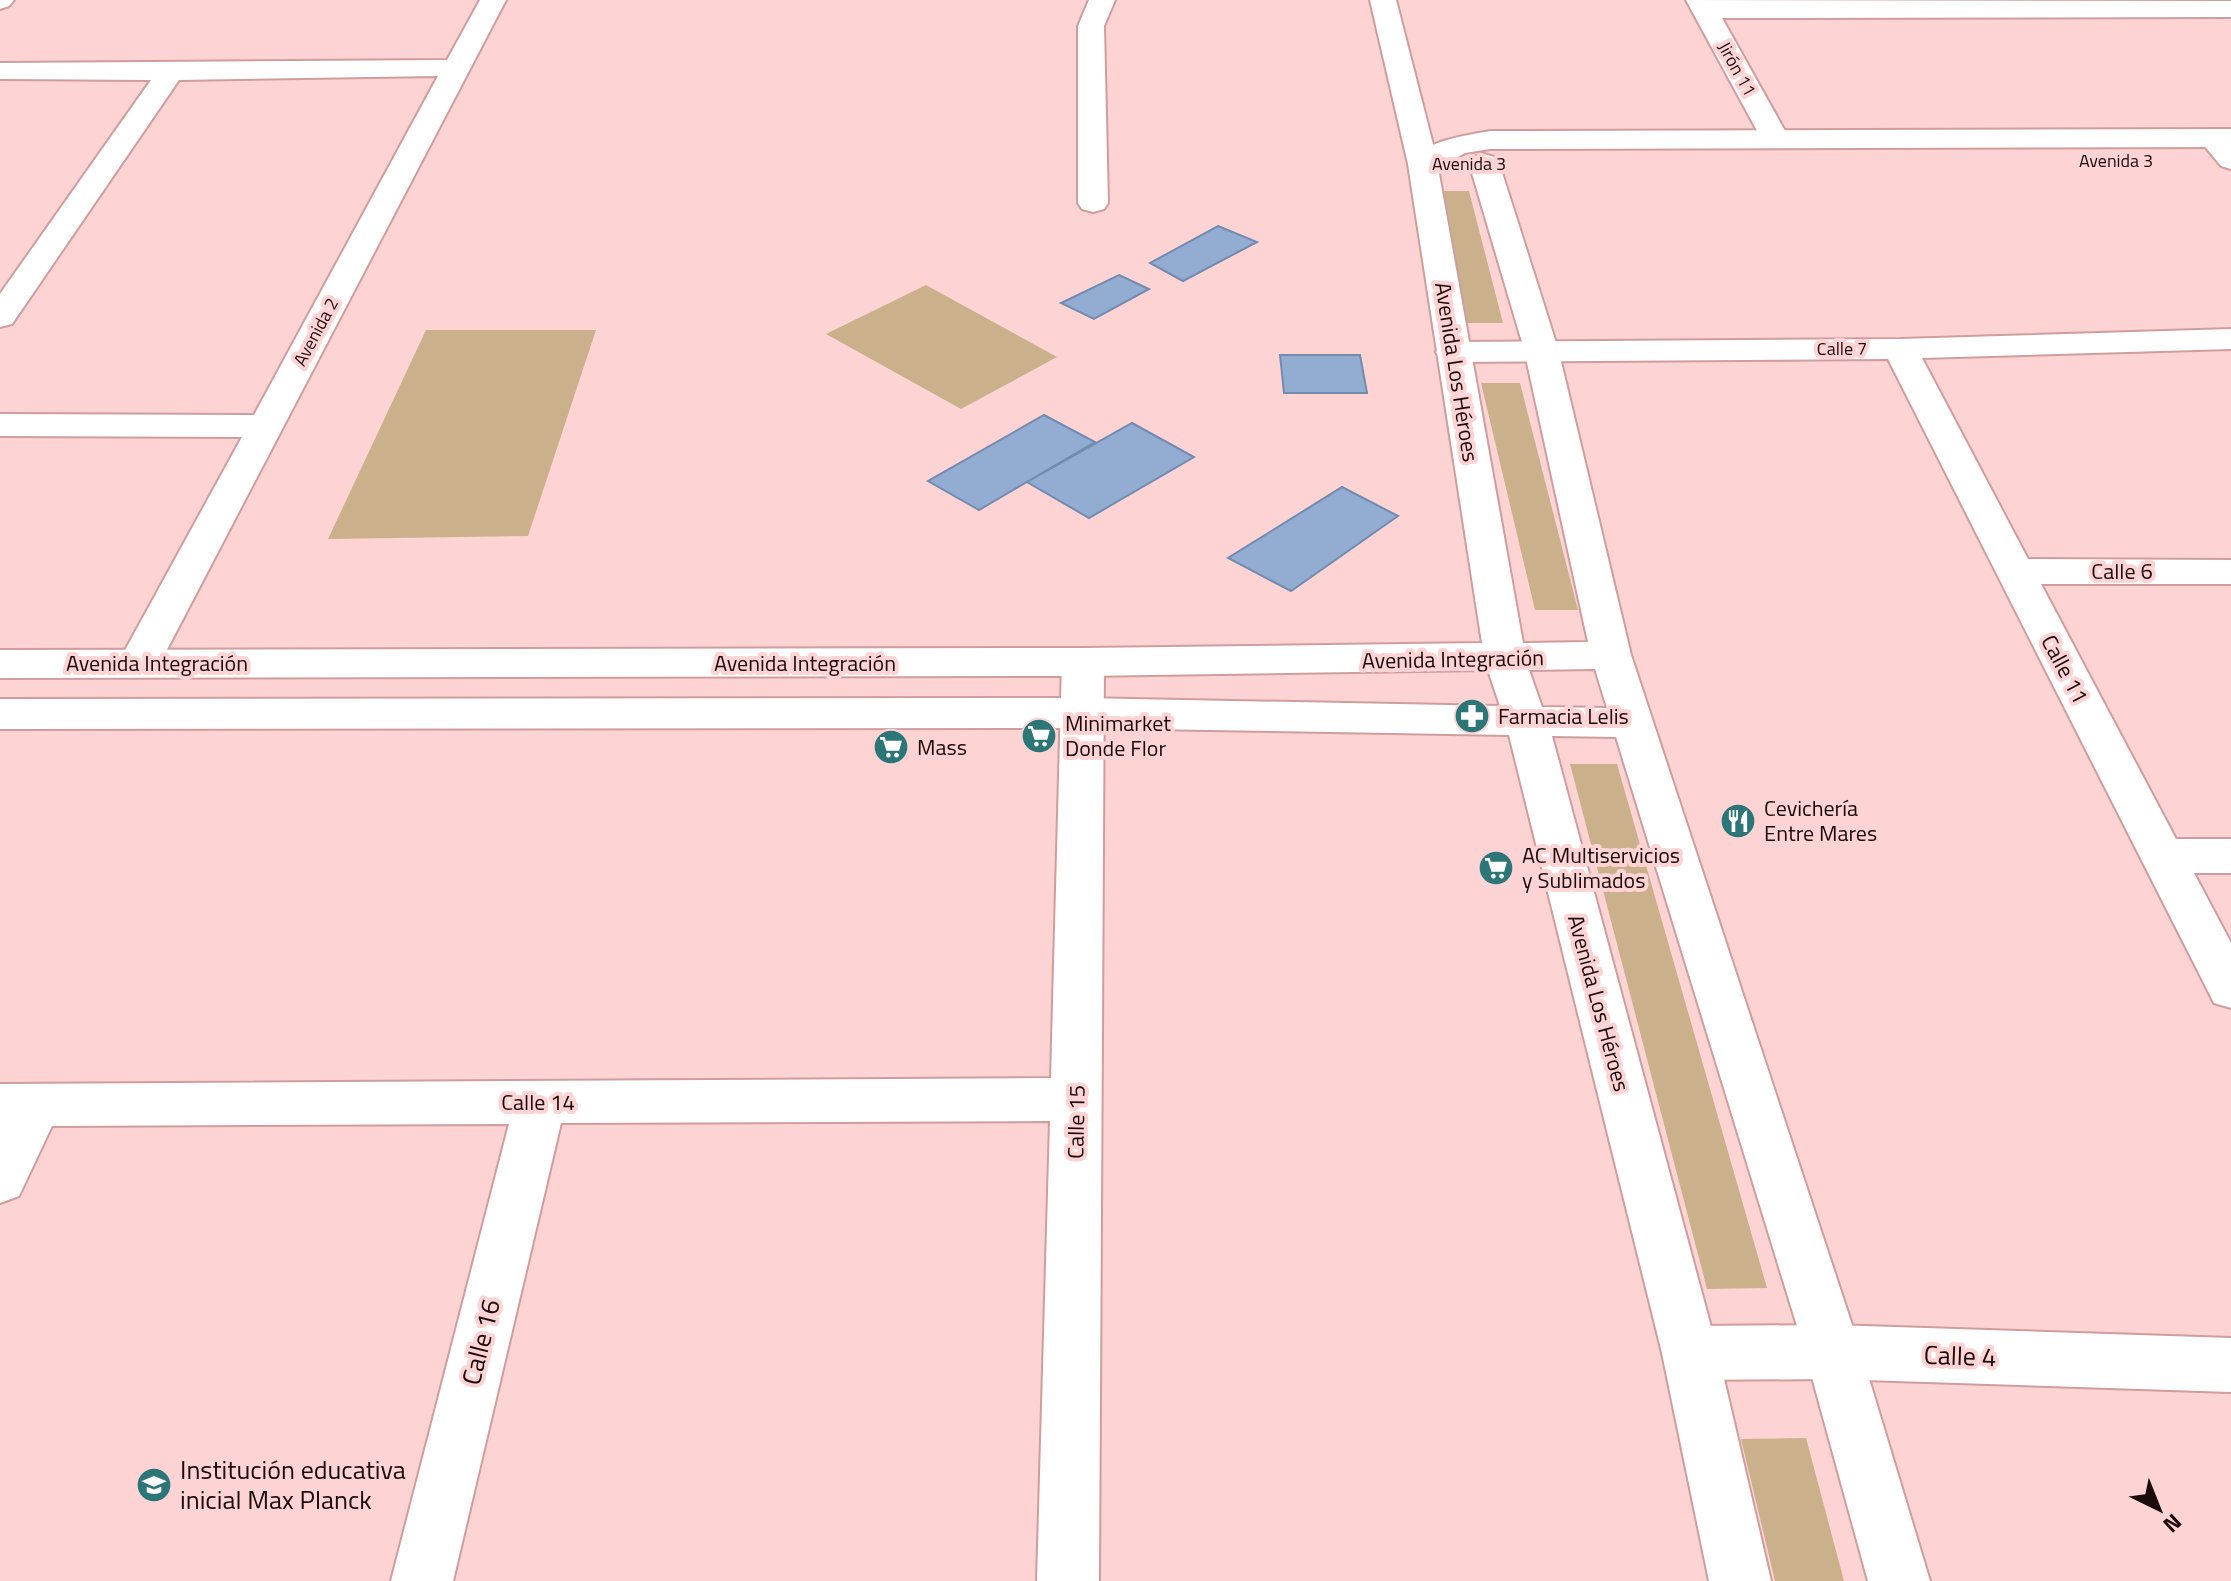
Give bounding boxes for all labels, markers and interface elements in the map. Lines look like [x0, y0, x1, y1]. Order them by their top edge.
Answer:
street label: Jirón 11 [1711, 37, 1763, 101]
street label: Avenida 3 [2079, 147, 2153, 174]
street label: Avenida 3 [1432, 150, 1506, 177]
street label: Avenida Los Héroes [1426, 280, 1488, 464]
street label: Avenida 2 [286, 293, 345, 371]
street label: Calle 7 [1817, 335, 1867, 362]
street label: Calle 6 [2091, 554, 2153, 588]
street label: Calle 11 [2033, 628, 2097, 710]
street label: Avenida Integración [1362, 640, 1544, 678]
street label: Avenida Integración [66, 646, 248, 680]
street label: Avenida Integración [714, 646, 896, 680]
pharmacy icon: Farmacia Lelis [1453, 697, 1491, 735]
place label: Farmacia Lelis [1498, 699, 1629, 733]
place label: Minimarket Donde Flor [1065, 706, 1171, 765]
supermarket icon: Minimarket Donde Flor [1020, 717, 1058, 755]
supermarket icon: Mass [872, 728, 910, 766]
place label: Mass [917, 730, 967, 764]
place label: Cevichería Entre Mares [1764, 791, 1877, 850]
restaurant icon: Cevichería Entre Mares [1719, 802, 1757, 840]
place label: AC Multiservicios y Sublimados [1522, 838, 1680, 897]
supermarket icon: AC Multiservicios y Sublimados [1477, 849, 1515, 887]
street label: Avenida Los Héroes [1559, 911, 1639, 1095]
street label: Calle 14 [501, 1085, 575, 1119]
street label: Calle 15 [1058, 1085, 1094, 1159]
street label: Calle 16 [451, 1295, 510, 1389]
street label: Calle 4 [1923, 1335, 1997, 1376]
place label: Institución educativa inicial Max Planck [180, 1450, 406, 1519]
school or university icon: Institución educativa inicial Max Planck [135, 1466, 173, 1504]
north arrow [2119, 1469, 2199, 1549]
text: N [2155, 1506, 2190, 1541]

